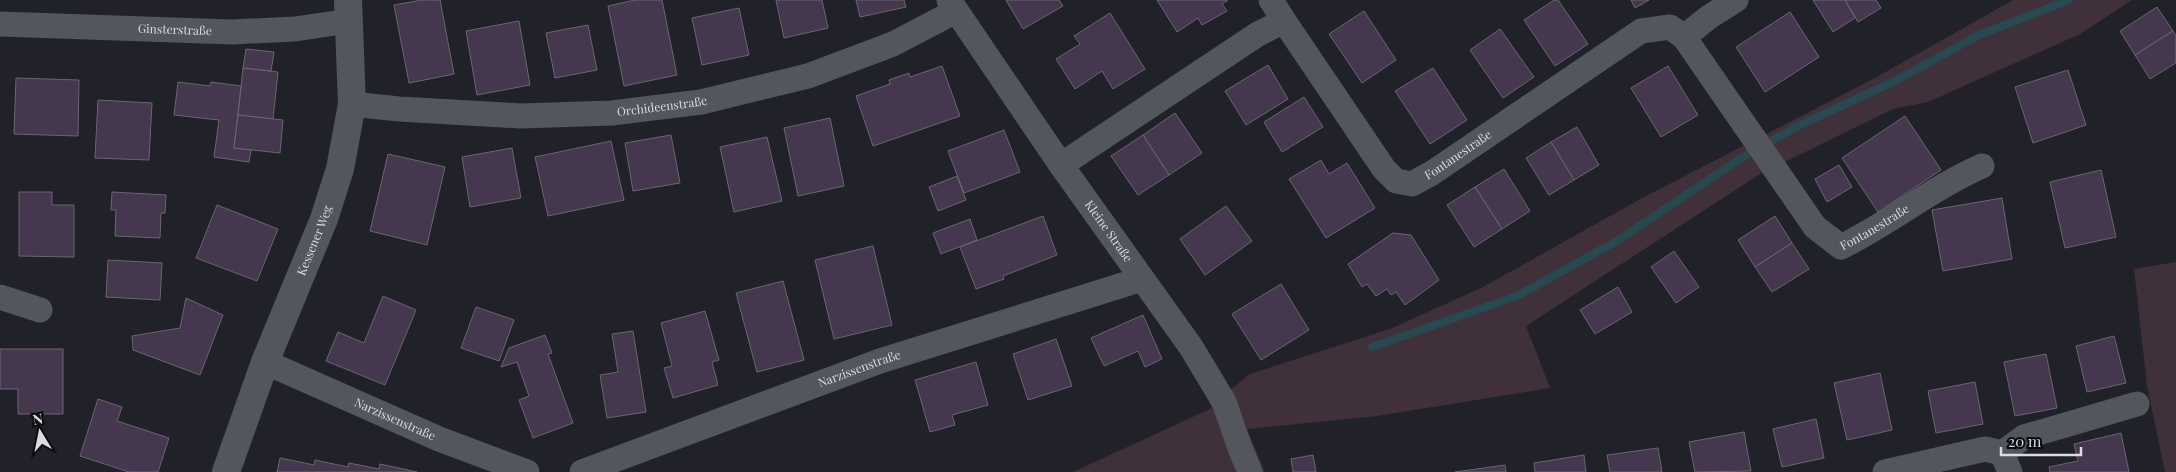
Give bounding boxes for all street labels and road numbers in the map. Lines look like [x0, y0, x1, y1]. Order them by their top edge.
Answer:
street label: Ginsterstraße [138, 20, 212, 38]
street label: Orchideenstraße [616, 92, 709, 119]
street label: Fontanestraße [1421, 126, 1494, 183]
street label: Kleine Straße [1082, 197, 1137, 265]
street label: Fontanestraße [1837, 200, 1912, 253]
street label: Kessener Weg [293, 203, 335, 278]
street label: Narzissenstraße [816, 346, 903, 390]
street label: Narzissenstraße [352, 394, 438, 443]

